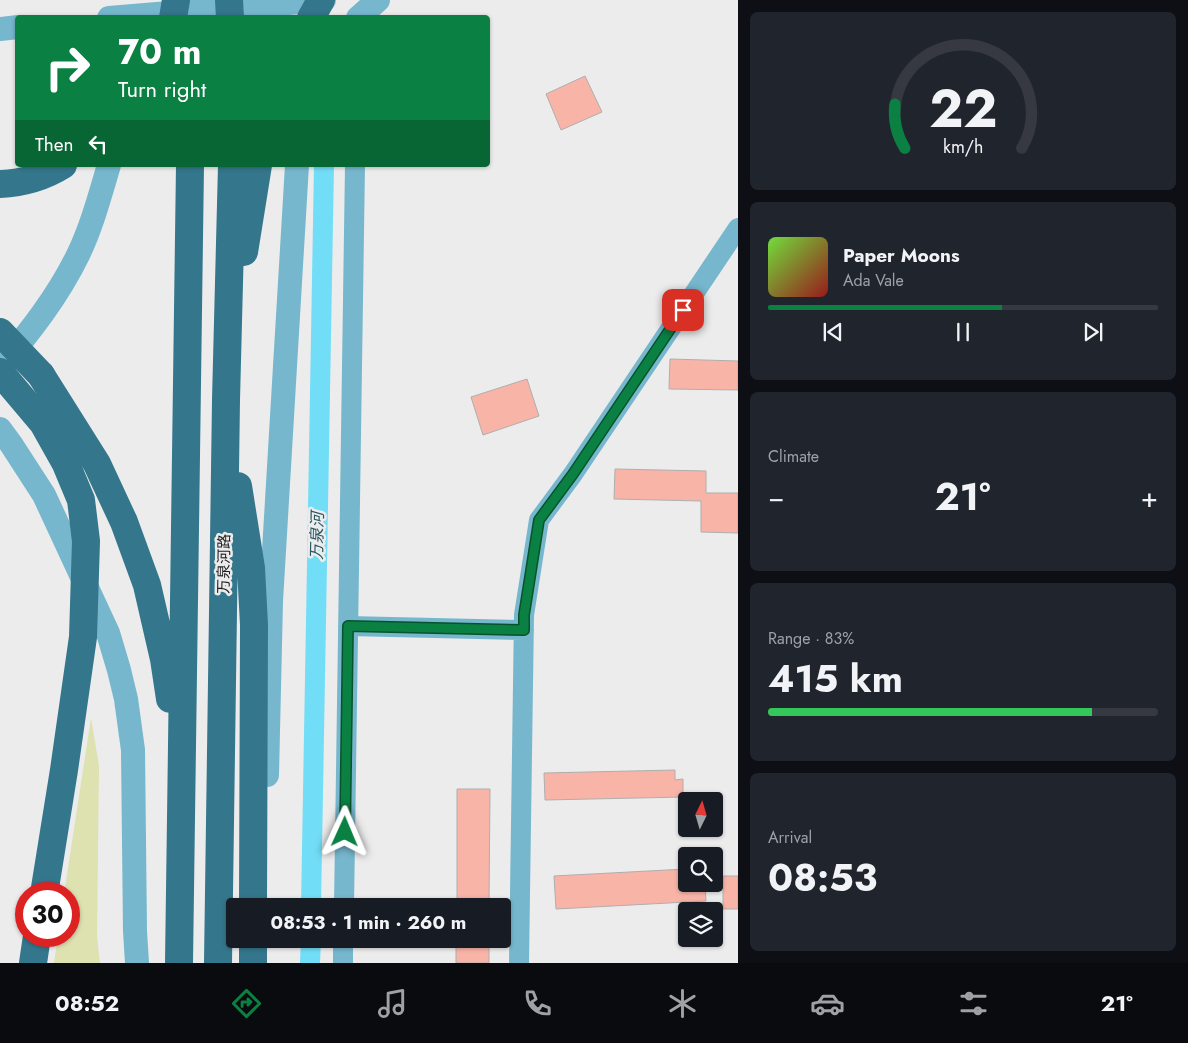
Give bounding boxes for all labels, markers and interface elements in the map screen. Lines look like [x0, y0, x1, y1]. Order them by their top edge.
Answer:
text: 70 m [118, 27, 201, 77]
icon: right [35, 35, 100, 100]
text: 22 [929, 71, 997, 147]
text: Turn right [118, 73, 206, 105]
icon: left [84, 130, 112, 158]
text: Then [35, 131, 74, 158]
text: km/h [943, 134, 983, 160]
text: Paper Moons [843, 242, 960, 269]
text: Ada Vale [843, 269, 904, 292]
pin [662, 289, 704, 331]
icon: arrive [669, 296, 697, 324]
icon: previous [819, 318, 847, 346]
icon: pause [949, 318, 977, 346]
icon: next [1079, 318, 1107, 346]
text: Climate [768, 445, 819, 468]
text: 21° [935, 469, 990, 524]
text: − [768, 477, 785, 518]
text: + [1141, 477, 1158, 518]
water label: 万泉河 [305, 509, 329, 560]
street label: 万泉河路 [212, 534, 236, 594]
text: Range · 83% [768, 627, 854, 650]
text: 415 km [768, 651, 903, 706]
north arrow [678, 792, 722, 838]
map controls [678, 792, 723, 947]
position arrow [318, 805, 370, 857]
text: Arrival [768, 826, 812, 849]
button: search [678, 847, 723, 892]
text: 08:53 [768, 850, 877, 905]
speed limit sign: 30 [15, 882, 80, 947]
button: layers [678, 902, 723, 947]
text: 08:53 · 1 min · 260 m [271, 909, 466, 936]
icon: directions [229, 986, 264, 1021]
icon: music [375, 986, 410, 1021]
icon: phone [520, 986, 555, 1021]
icon: climate [665, 986, 700, 1021]
icon: car [810, 986, 845, 1021]
icon: filters [956, 986, 991, 1021]
text: 08:52 [55, 987, 119, 1019]
text: 21° [1101, 987, 1133, 1019]

